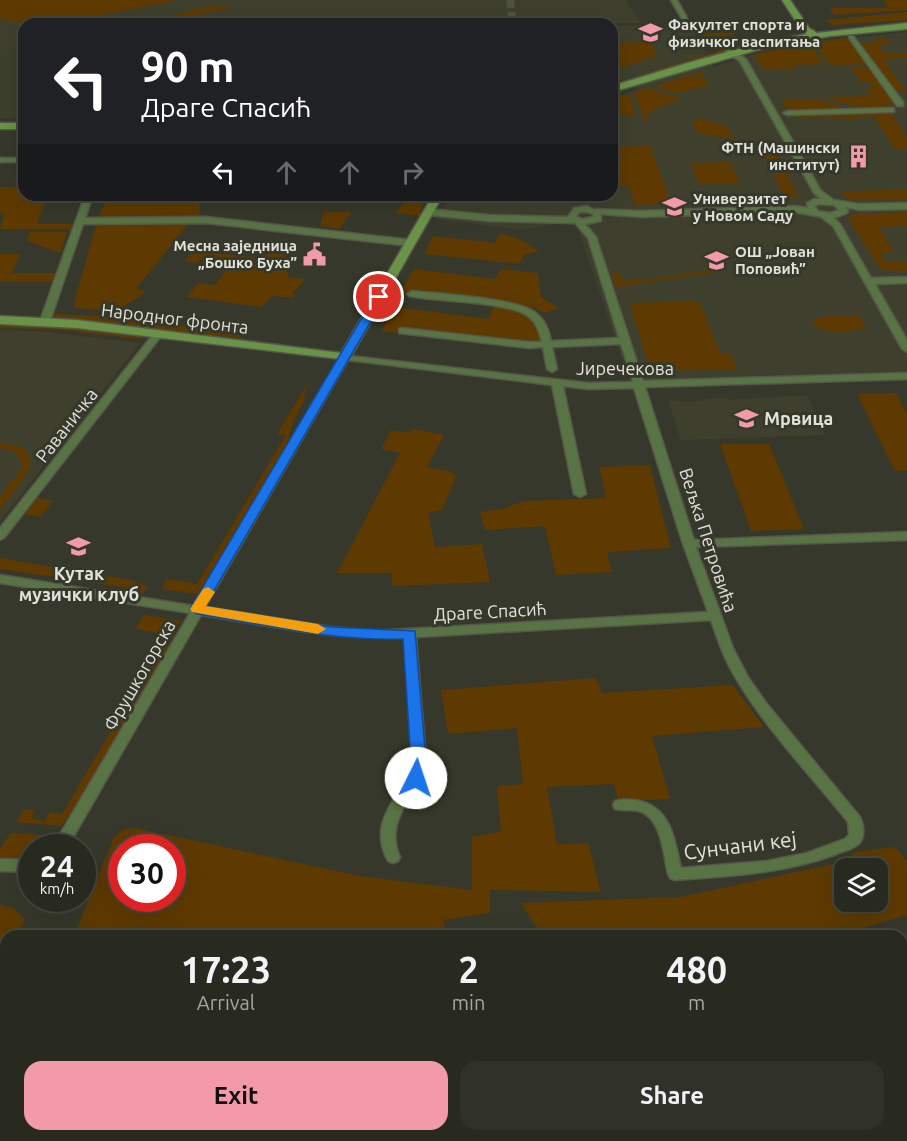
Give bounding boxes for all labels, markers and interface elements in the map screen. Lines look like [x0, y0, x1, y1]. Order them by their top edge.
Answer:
place label: Факултет спорта и физичког васпитања [668, 16, 820, 50]
school or university icon: Факултет спорта и физичког васпитања [637, 20, 663, 46]
icon: left [42, 42, 120, 120]
text: 90 m [141, 43, 235, 90]
text: Драге Спасић [141, 92, 311, 122]
place label: ФТН (Машински институт) [721, 139, 840, 173]
building icon: ФТН (Машински институт) [845, 143, 871, 169]
icon: left [207, 156, 240, 189]
icon: ahead [270, 156, 303, 189]
icon: ahead [333, 156, 366, 189]
icon: right [396, 156, 429, 189]
place label: Универзитет у Новом Саду [693, 190, 793, 224]
school or university icon: Универзитет у Новом Саду [662, 194, 688, 220]
place label: Месна заједница „Бошко Буха” [173, 237, 297, 271]
public building icon: Месна заједница „Бошко Буха” [302, 241, 328, 267]
place label: ОШ „Јован Поповић” [735, 243, 815, 277]
school or university icon: ОШ „Јован Поповић” [704, 247, 730, 273]
pin [353, 271, 404, 322]
icon: arrive [362, 280, 395, 313]
street label: Народног фронта [100, 299, 250, 337]
street label: Јиречекова [576, 358, 674, 378]
street label: Раваничка [31, 384, 101, 466]
school or university icon: Мрвица [733, 405, 759, 431]
place label: Мрвица [764, 408, 833, 428]
street label: Вељка Петровића [676, 465, 742, 615]
school or university icon: Кутак музички клуб [66, 534, 92, 560]
place label: Кутак музички клуб [19, 563, 139, 604]
street label: Драге Спасић [433, 598, 547, 624]
street label: Фрушкогорска [99, 616, 179, 734]
position arrow [384, 746, 448, 810]
street label: Сунчани кеј [682, 826, 798, 864]
speed limit sign: 30 [108, 834, 186, 912]
text: 24 [40, 849, 74, 883]
map controls [834, 858, 888, 912]
button: layers [834, 858, 888, 912]
text: km/h [40, 880, 74, 897]
text: 17:23 [181, 949, 271, 990]
text: 2 [458, 949, 479, 990]
text: 480 [666, 949, 727, 990]
text: Arrival [197, 991, 255, 1014]
text: min [452, 991, 485, 1014]
text: m [688, 991, 705, 1014]
button: Exit [24, 1061, 448, 1130]
button: Share [460, 1061, 884, 1130]

